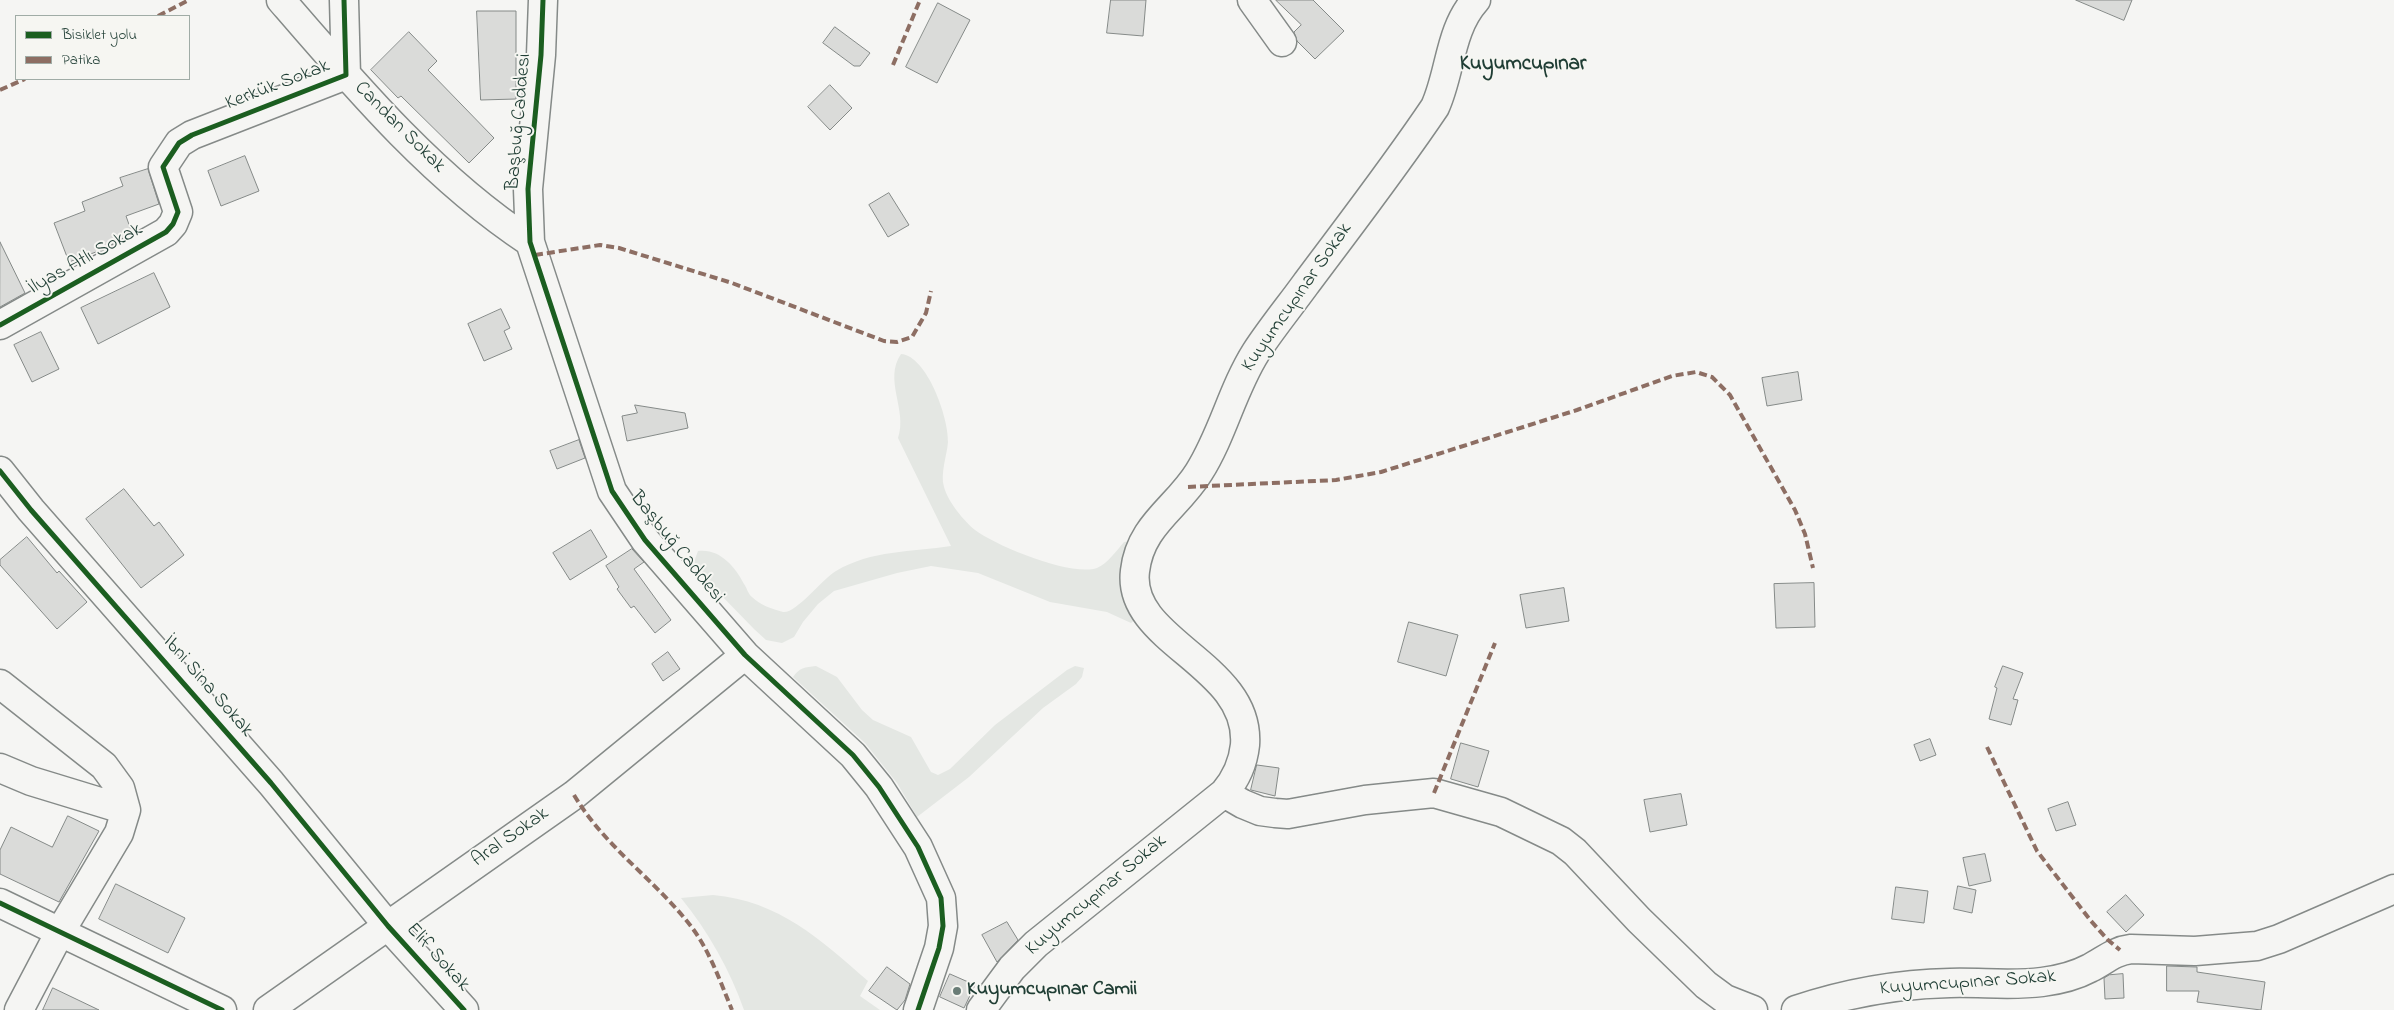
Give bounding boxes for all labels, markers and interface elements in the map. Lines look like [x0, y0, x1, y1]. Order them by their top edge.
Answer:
legend [15, 15, 190, 80]
text: Bisiklet yolu [62, 24, 137, 46]
text: Patika [62, 49, 100, 71]
street label: Başbuğ Caddesi [502, 53, 538, 191]
district label: Kuyumcupınar [1460, 53, 1586, 79]
street label: Kerkük Sokak [222, 55, 334, 117]
street label: Candan Sokak [348, 77, 450, 179]
street label: İlyas Atlı Sokak [25, 219, 147, 301]
street label: Kuyumcupınar Sokak [1238, 219, 1358, 377]
street label: Başbuğ Caddesi [623, 487, 729, 609]
street label: İbni Sina Sokak [156, 631, 258, 743]
street label: Aral Sokak [468, 803, 554, 873]
street label: Kuyumcupınar Sokak [1022, 830, 1172, 962]
street label: Elif Sokak [400, 919, 474, 997]
street label: Kuyumcupınar Sokak [1879, 966, 2057, 1002]
place label: Kuyumcupınar Camii [967, 979, 1137, 1003]
marker: Kuyumcupınar Camii [951, 985, 963, 997]

